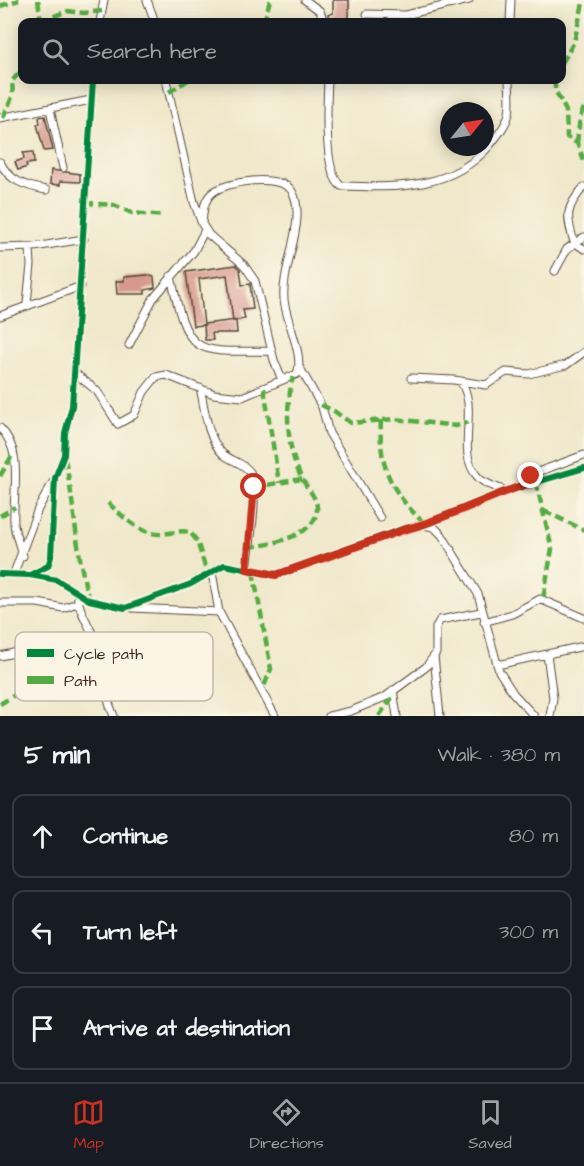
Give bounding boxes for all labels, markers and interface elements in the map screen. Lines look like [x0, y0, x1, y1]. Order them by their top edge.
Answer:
search box [18, 18, 566, 84]
icon: search [39, 35, 72, 68]
text: Search here [87, 36, 217, 67]
north arrow [440, 102, 494, 156]
route end [517, 462, 543, 488]
route start [240, 473, 266, 499]
legend [15, 632, 213, 701]
text: Cycle path [64, 643, 143, 666]
text: Path [64, 670, 97, 692]
text: 5 min [24, 737, 90, 773]
text: Walk · 380 m [437, 741, 560, 769]
icon: ahead [26, 820, 59, 853]
text: Continue [83, 821, 168, 852]
text: 80 m [509, 822, 558, 850]
icon: left [26, 916, 59, 949]
text: Turn left [83, 917, 177, 948]
text: 300 m [499, 918, 558, 946]
icon: arrive [26, 1012, 59, 1045]
text: Arrive at destination [83, 1013, 290, 1044]
tab: Map [72, 1096, 105, 1154]
tab: Directions [250, 1096, 324, 1154]
tab: Saved [468, 1096, 512, 1154]

